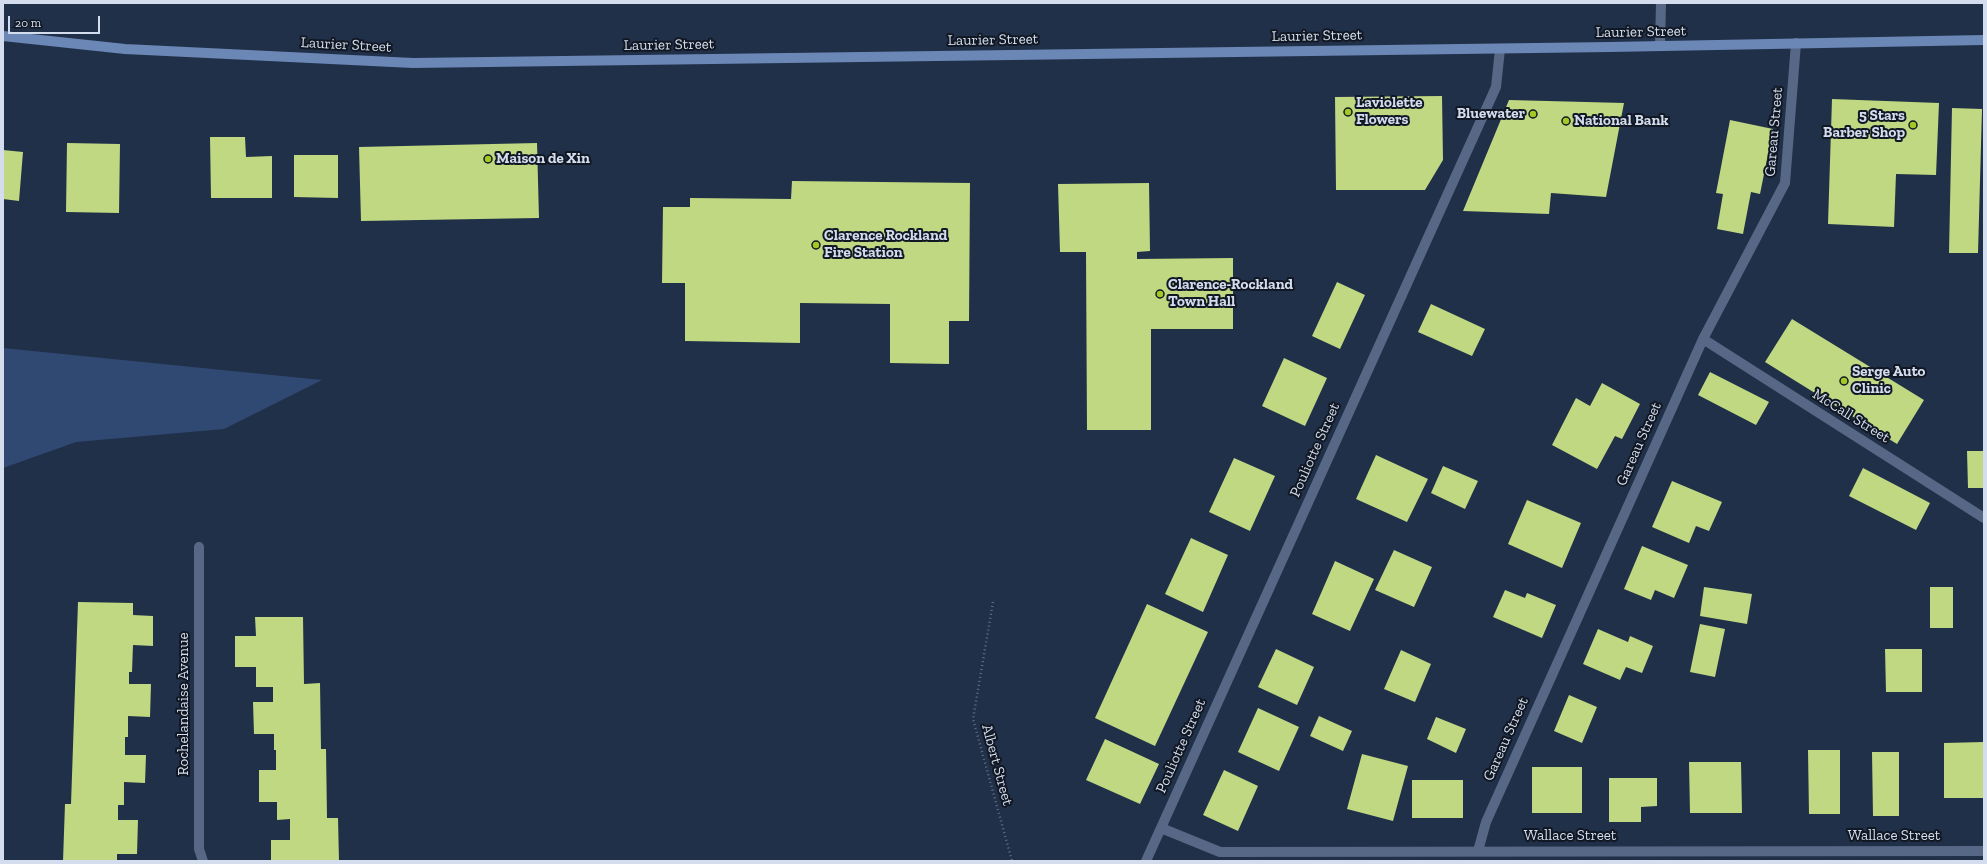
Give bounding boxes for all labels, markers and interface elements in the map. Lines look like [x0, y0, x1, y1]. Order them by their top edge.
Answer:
scale bar [10, 8, 102, 34]
text: 20 m [15, 16, 41, 30]
street label: Laurier Street [1596, 22, 1686, 42]
street label: Laurier Street [1272, 26, 1362, 46]
street label: Laurier Street [948, 30, 1038, 50]
street label: Laurier Street [300, 34, 392, 56]
street label: Laurier Street [624, 35, 714, 55]
street label: Gareau Street [1761, 87, 1787, 177]
place label: Laviolette Flowers [1356, 94, 1423, 129]
place label: Bluewater [1457, 105, 1525, 123]
marker: Laviolette Flowers [1343, 107, 1353, 117]
place label: 5 Stars Barber Shop [1823, 107, 1905, 142]
marker: Bluewater [1528, 109, 1538, 119]
place label: National Bank [1574, 112, 1669, 130]
marker: National Bank [1561, 116, 1571, 126]
marker: 5 Stars Barber Shop [1908, 120, 1918, 130]
place label: Maison de Xin [496, 150, 590, 168]
marker: Maison de Xin [483, 154, 493, 164]
place label: Clarence Rockland Fire Station [824, 227, 947, 262]
marker: Clarence Rockland Fire Station [811, 240, 821, 250]
place label: Clarence-Rockland Town Hall [1168, 276, 1293, 311]
marker: Clarence-Rockland Town Hall [1155, 289, 1165, 299]
place label: Serge Auto Clinic [1852, 363, 1925, 398]
marker: Serge Auto Clinic [1839, 376, 1849, 386]
street label: McCall Street [1809, 385, 1893, 447]
street label: Gareau Street [1613, 399, 1665, 489]
street label: Pouliotte Street [1286, 400, 1344, 500]
street label: Rochelandaise Avenue [175, 632, 193, 776]
street label: Gareau Street [1480, 694, 1532, 784]
street label: Pouliotte Street [1152, 696, 1210, 796]
street label: Albert Street [977, 722, 1017, 808]
street label: Wallace Street [1524, 827, 1616, 845]
street label: Wallace Street [1848, 827, 1940, 845]

